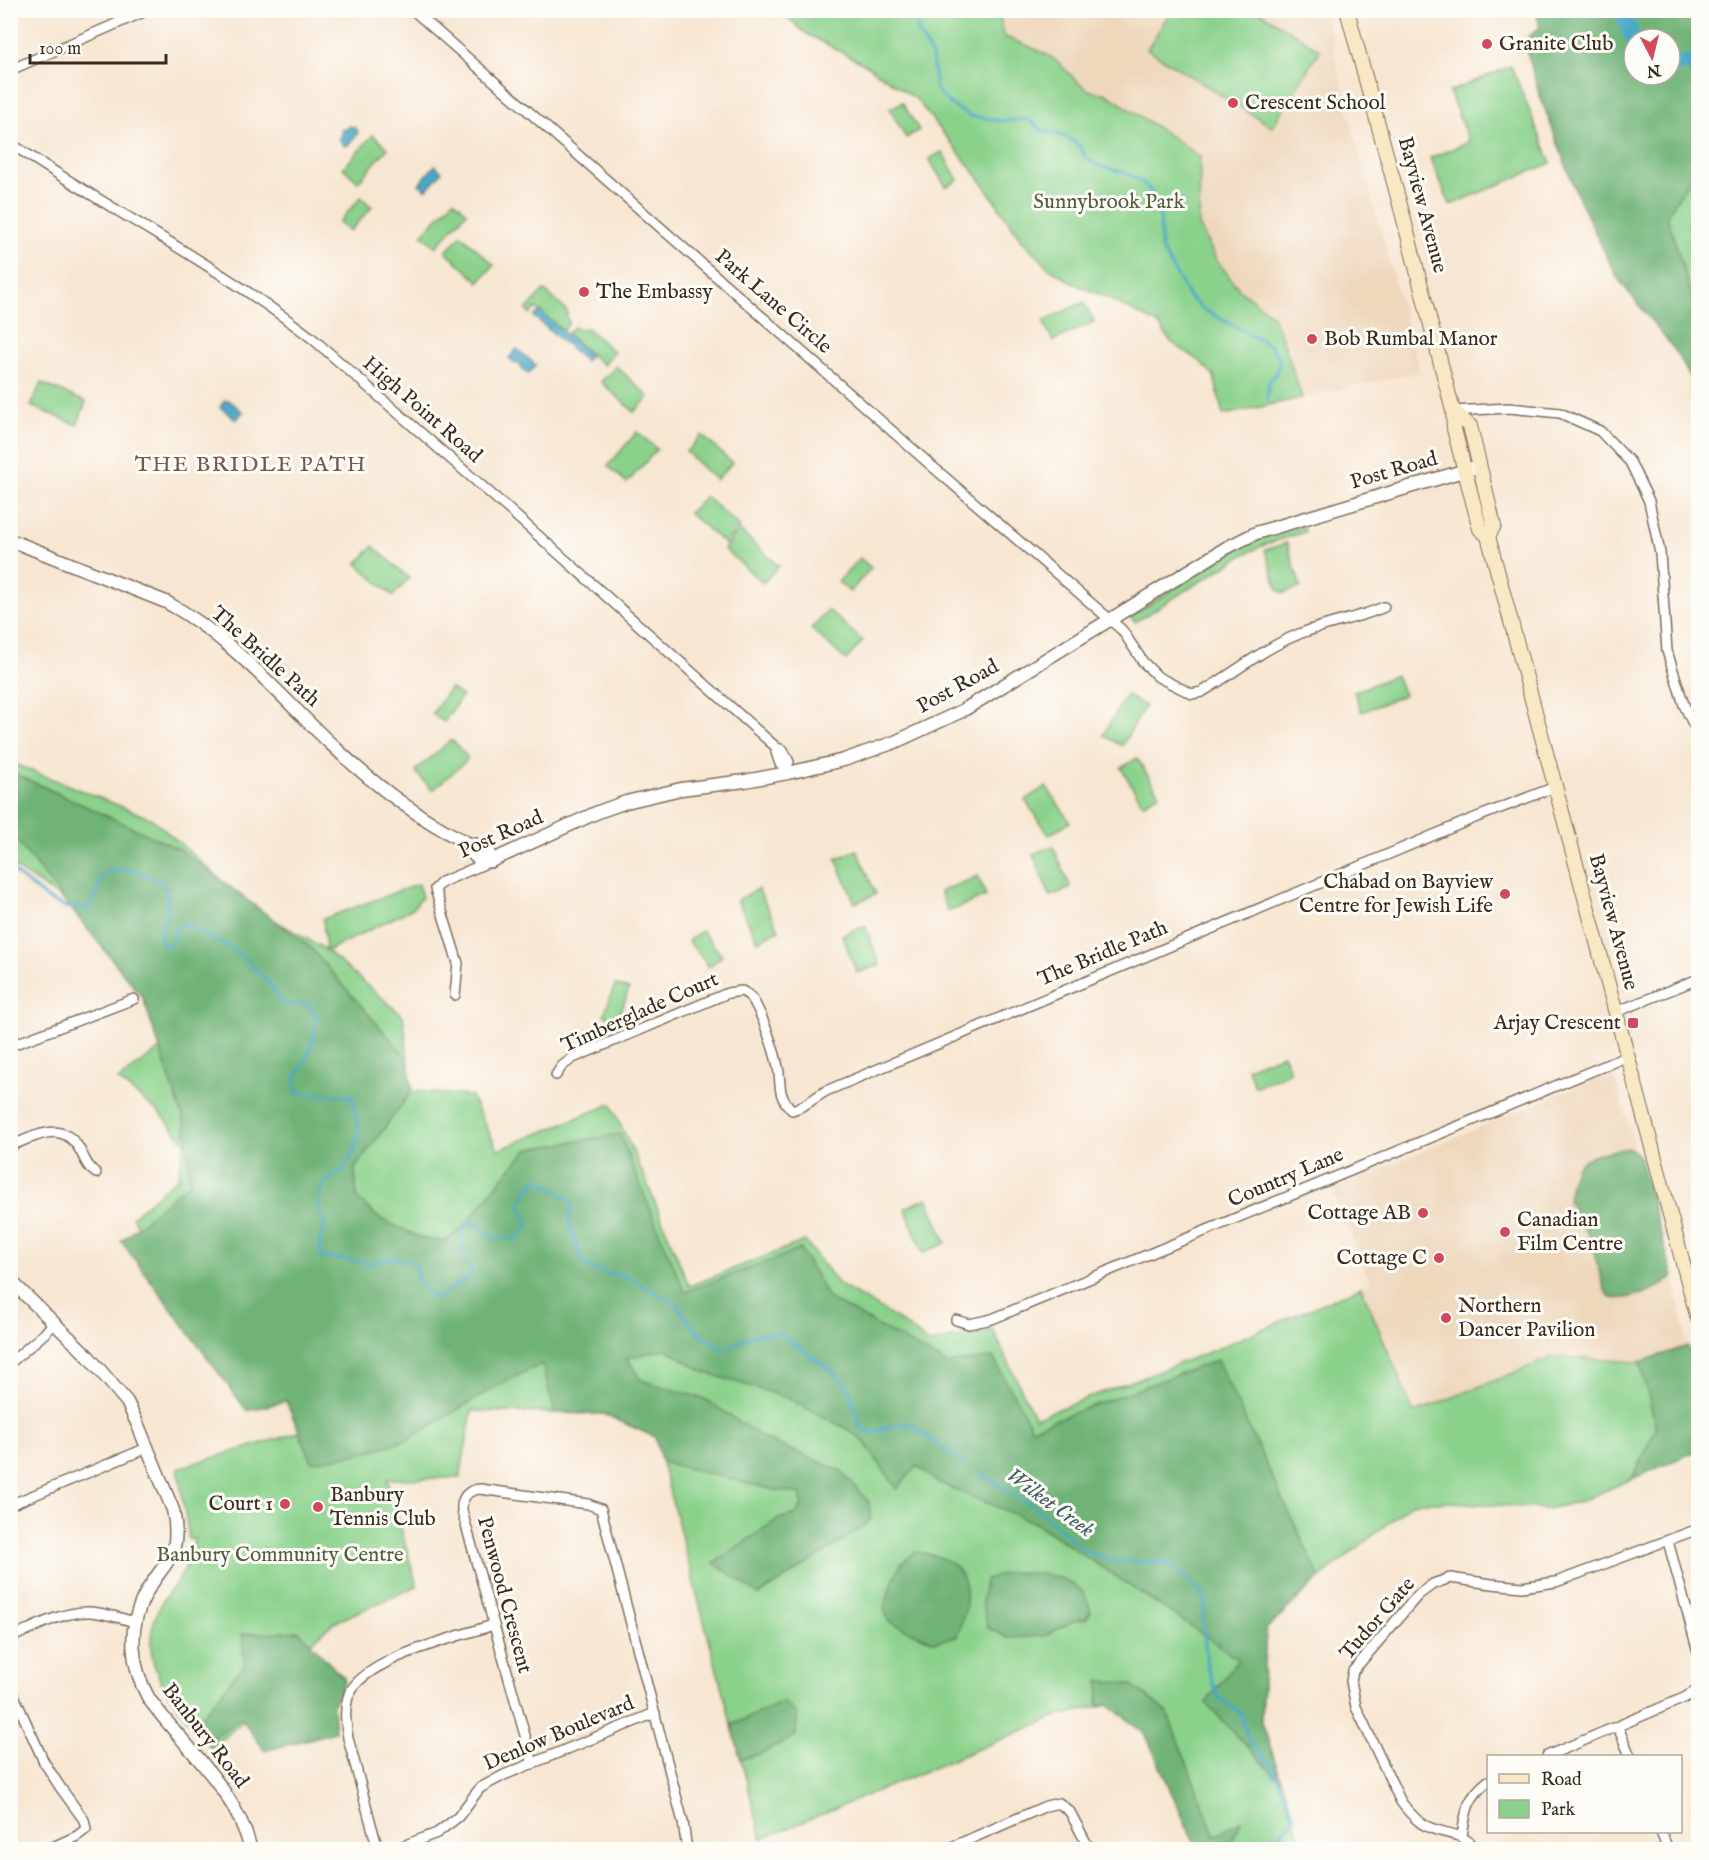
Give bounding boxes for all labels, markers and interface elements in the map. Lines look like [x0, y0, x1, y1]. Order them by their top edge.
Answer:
scale bar [30, 27, 166, 65]
north arrow [1622, 27, 1682, 87]
place label: Granite Club [1499, 31, 1613, 58]
marker: Granite Club [1480, 37, 1494, 51]
text: 100 m [39, 38, 81, 61]
text: N [1645, 59, 1663, 81]
place label: Crescent School [1245, 90, 1386, 117]
marker: Crescent School [1226, 96, 1240, 110]
street label: Bayview Avenue [1391, 134, 1453, 277]
park label: Sunnybrook Park [1033, 189, 1185, 216]
street label: Park Lane Circle [709, 244, 837, 360]
place label: The Embassy [596, 279, 713, 306]
marker: The Embassy [577, 285, 591, 299]
place label: Bob Rumbal Manor [1324, 326, 1498, 353]
marker: Bob Rumbal Manor [1305, 332, 1319, 346]
street label: High Point Road [357, 351, 488, 470]
street label: Post Road [1347, 445, 1442, 496]
district label: THE BRIDLE PATH [135, 451, 367, 479]
street label: The Bridle Path [205, 601, 325, 713]
street label: Post Road [912, 653, 1004, 721]
street label: Post Road [455, 804, 548, 866]
street label: Bayview Avenue [1582, 851, 1644, 994]
place label: Chabad on Bayview Centre for Jewish Life [1299, 869, 1494, 920]
marker: Chabad on Bayview Centre for Jewish Life [1498, 887, 1512, 901]
street label: The Bridle Path [1034, 915, 1172, 993]
street label: Timberglade Court [557, 966, 723, 1060]
place label: Arjay Crescent [1493, 1010, 1621, 1037]
marker: Arjay Crescent [1626, 1016, 1640, 1030]
street label: Country Lane [1224, 1141, 1348, 1214]
place label: Cottage AB [1307, 1200, 1411, 1227]
marker: Cottage AB [1416, 1206, 1430, 1220]
place label: Canadian Film Centre [1517, 1207, 1623, 1258]
marker: Canadian Film Centre [1498, 1225, 1512, 1239]
place label: Cottage C [1337, 1245, 1427, 1272]
marker: Cottage C [1432, 1251, 1446, 1265]
place label: Northern Dancer Pavilion [1458, 1293, 1596, 1344]
marker: Northern Dancer Pavilion [1439, 1311, 1453, 1325]
water label: Wilket Creek [1001, 1462, 1099, 1544]
place label: Banbury Tennis Club [330, 1482, 436, 1533]
place label: Court 1 [209, 1491, 273, 1518]
marker: Court 1 [278, 1497, 292, 1511]
marker: Banbury Tennis Club [311, 1500, 325, 1514]
street label: Penwood Crescent [470, 1514, 538, 1676]
park label: Banbury Community Centre [156, 1542, 404, 1569]
street label: Tudor Gate [1334, 1571, 1422, 1666]
street label: Banbury Road [156, 1678, 255, 1795]
street label: Denlow Boulevard [479, 1690, 639, 1778]
legend [1487, 1755, 1682, 1833]
text: Road [1541, 1769, 1582, 1792]
text: Park [1541, 1799, 1576, 1822]

